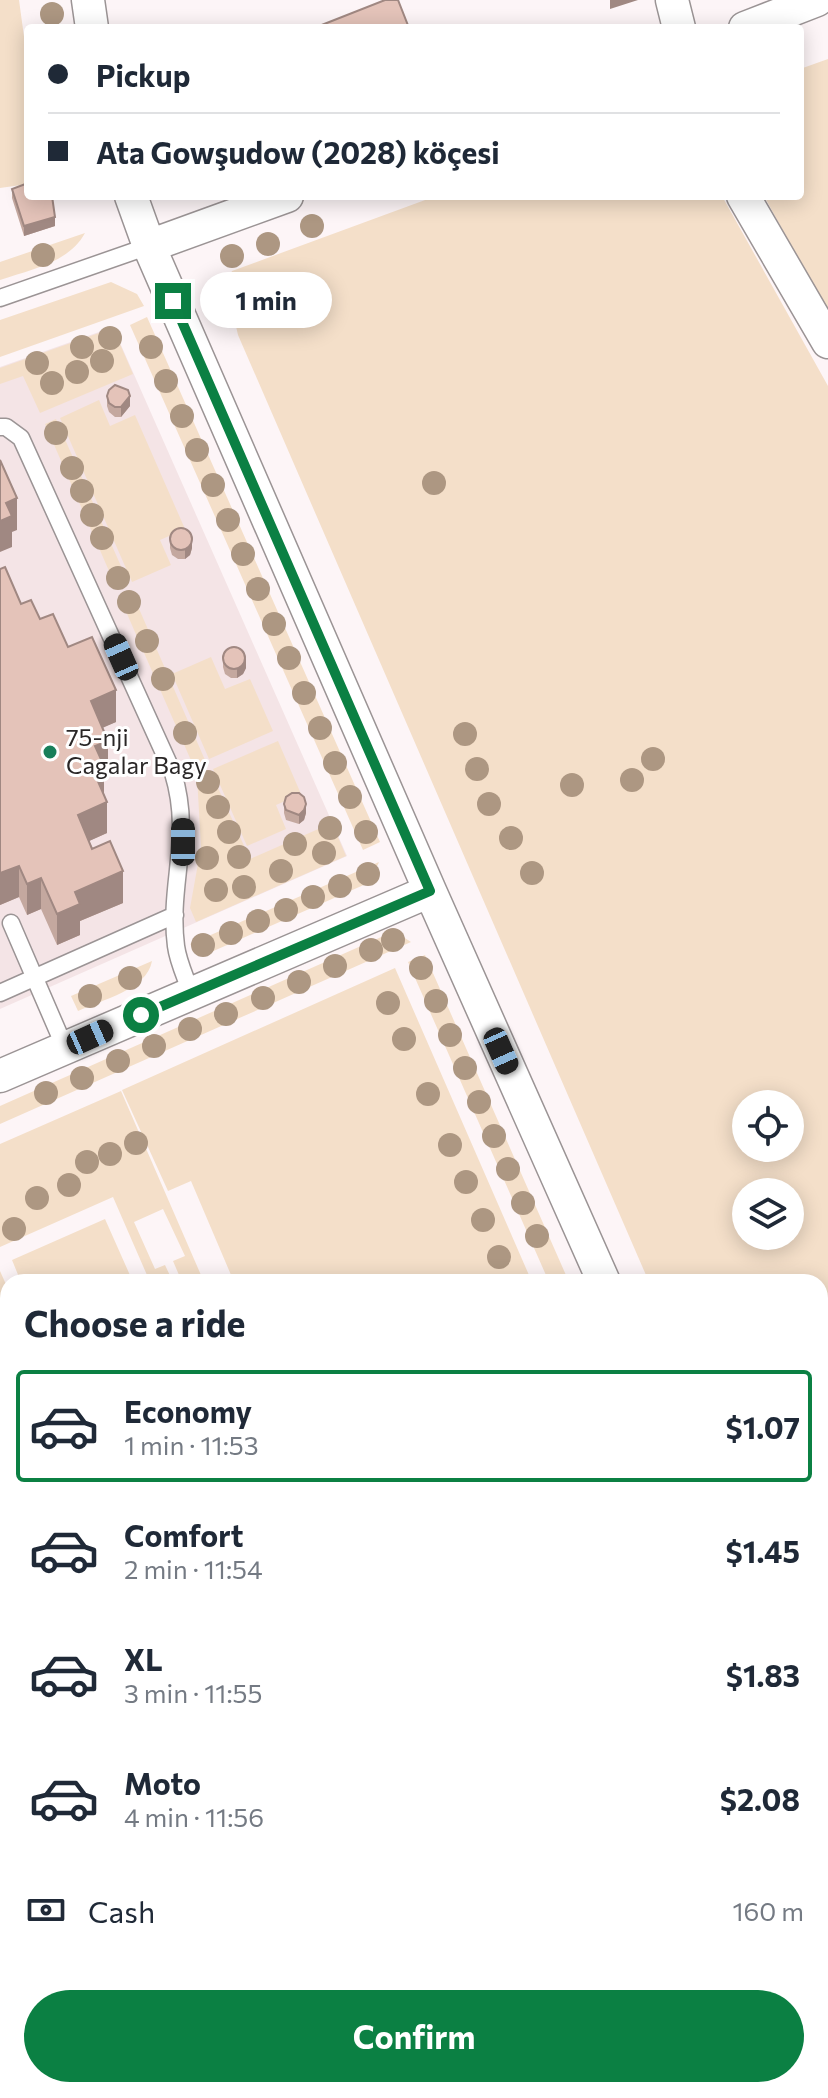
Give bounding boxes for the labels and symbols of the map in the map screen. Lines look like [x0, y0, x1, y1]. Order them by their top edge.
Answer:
callout: 1 min [201, 273, 333, 329]
route end [155, 283, 191, 319]
car [100, 630, 142, 684]
place label: 75-nji Cagalar Bagy [66, 722, 207, 779]
marker: 75-nji Cagalar Bagy [41, 743, 59, 761]
car [171, 818, 195, 866]
route start [123, 997, 159, 1033]
car [63, 1016, 117, 1058]
car [480, 1024, 522, 1078]

